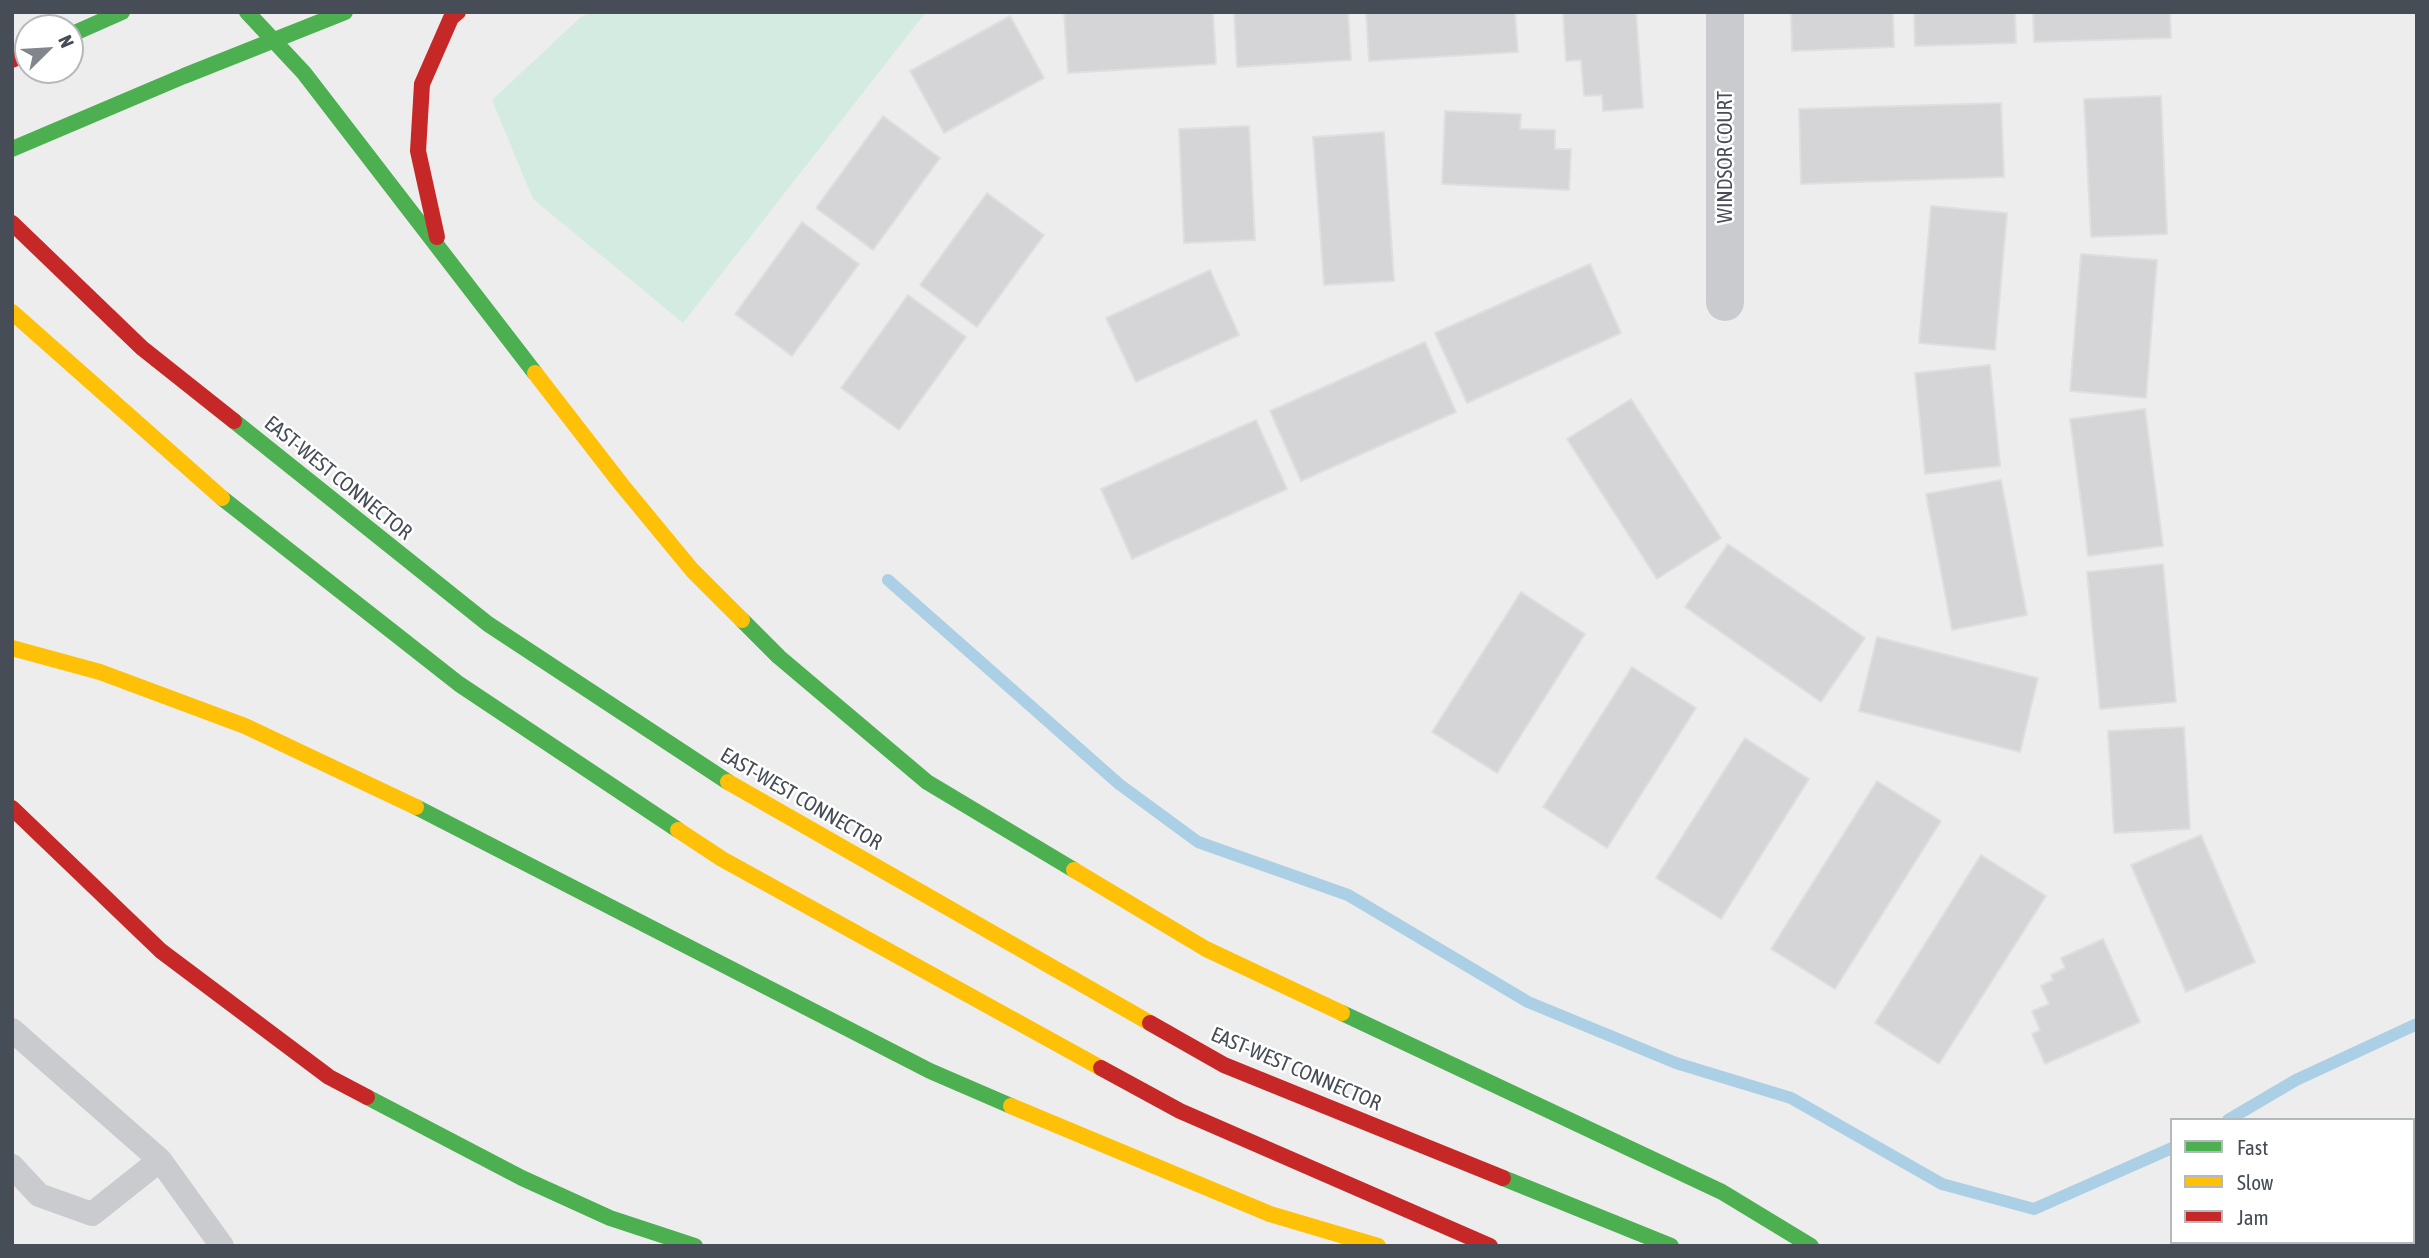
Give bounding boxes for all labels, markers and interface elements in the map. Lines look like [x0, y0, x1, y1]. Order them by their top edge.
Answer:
north arrow [14, 14, 84, 84]
text: N [54, 32, 79, 51]
street label: WINDSOR COURT [1712, 91, 1738, 223]
street label: EAST-WEST CONNECTOR [259, 411, 417, 545]
street label: EAST-WEST CONNECTOR [716, 742, 886, 856]
street label: EAST-WEST CONNECTOR [1207, 1022, 1385, 1116]
legend [2170, 1118, 2415, 1244]
text: Fast [2237, 1135, 2268, 1159]
text: Slow [2237, 1170, 2273, 1194]
text: Jam [2237, 1205, 2269, 1229]

